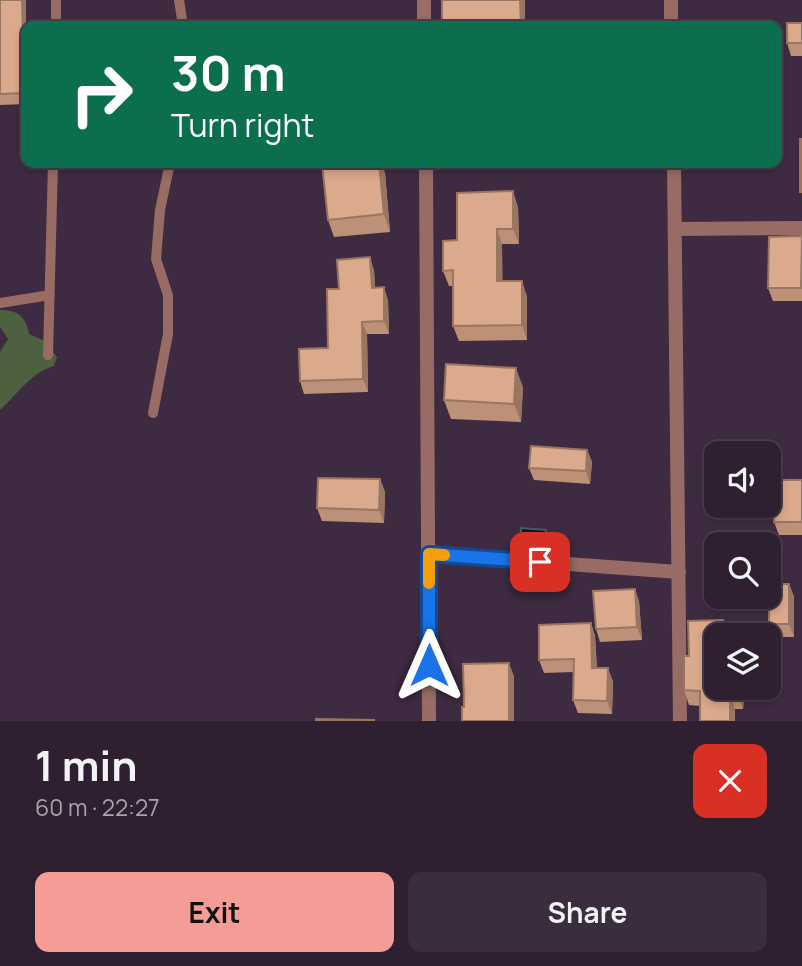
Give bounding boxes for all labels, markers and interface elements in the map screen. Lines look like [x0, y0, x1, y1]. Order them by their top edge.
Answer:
text: 30 m [171, 39, 286, 106]
icon: right [56, 49, 147, 140]
text: Turn right [171, 103, 314, 147]
map controls [704, 441, 781, 700]
button: sound [704, 441, 781, 518]
pin [510, 532, 570, 592]
button: search [704, 532, 781, 609]
icon: arrive [521, 543, 559, 581]
button: layers [704, 623, 781, 700]
position arrow [392, 628, 466, 702]
text: 1 min [35, 736, 138, 794]
button: close [693, 744, 767, 818]
text: 60 m · 22:27 [35, 791, 160, 823]
button: Exit [35, 872, 394, 952]
button: Share [408, 872, 767, 952]

